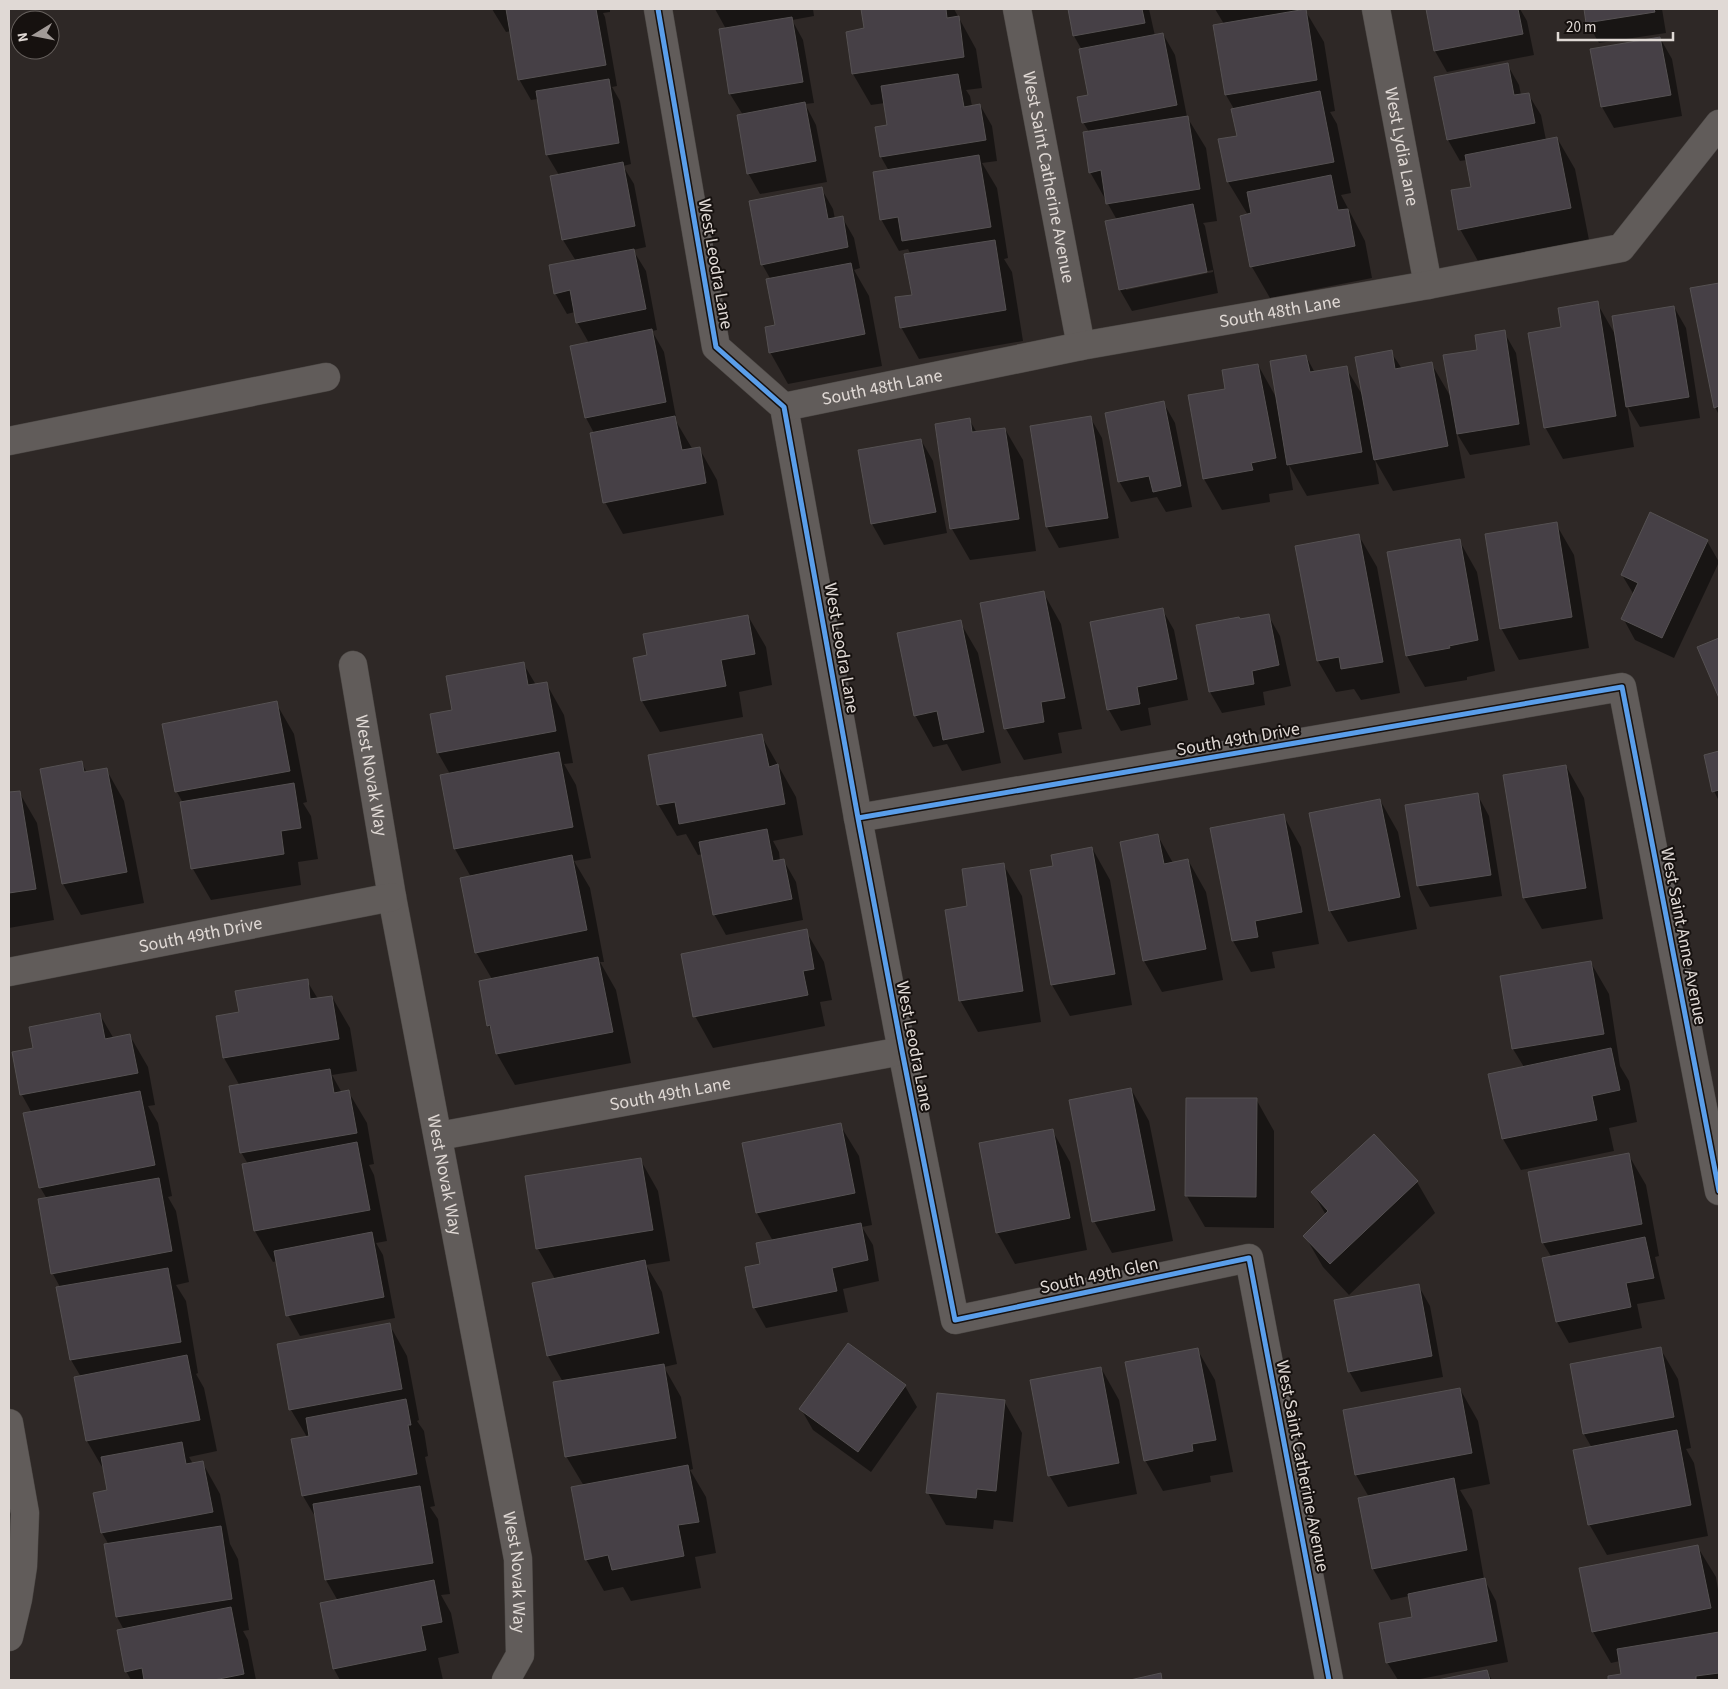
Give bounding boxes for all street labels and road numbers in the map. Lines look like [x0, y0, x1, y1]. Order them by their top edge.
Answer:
street label: West Saint Catherine Avenue [1016, 69, 1081, 285]
street label: West Lydia Lane [1378, 85, 1425, 208]
street label: West Leodra Lane [692, 197, 739, 331]
street label: South 48th Lane [1217, 289, 1342, 334]
street label: South 48th Lane [819, 363, 945, 412]
street label: West Leodra Lane [818, 581, 865, 715]
street label: West Novak Way [349, 713, 394, 839]
street label: South 49th Drive [1174, 716, 1302, 763]
street label: West Saint Anne Avenue [1654, 845, 1713, 1027]
street label: South 49th Drive [137, 911, 264, 959]
street label: West Leodra Lane [890, 979, 939, 1113]
street label: South 49th Lane [608, 1071, 733, 1117]
street label: West Novak Way [421, 1112, 468, 1238]
street label: South 49th Glen [1038, 1251, 1161, 1300]
street label: West Saint Catherine Avenue [1270, 1358, 1335, 1574]
street label: West Novak Way [496, 1509, 532, 1634]

